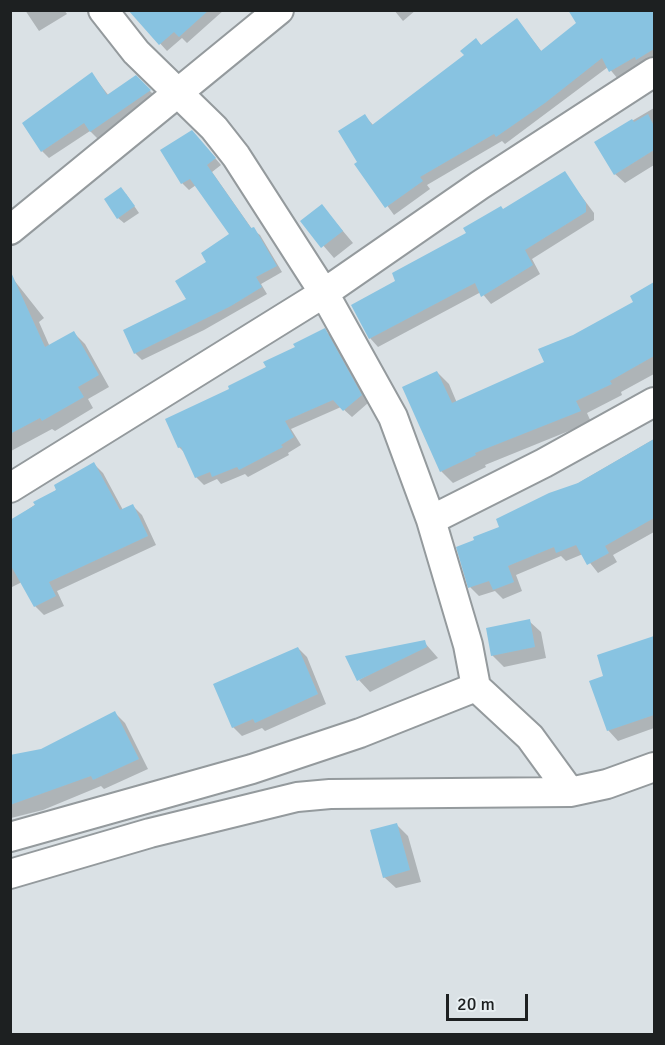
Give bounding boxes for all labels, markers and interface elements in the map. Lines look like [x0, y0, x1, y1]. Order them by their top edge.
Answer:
scale bar [449, 982, 532, 1020]
text: 20 m [457, 993, 495, 1015]

